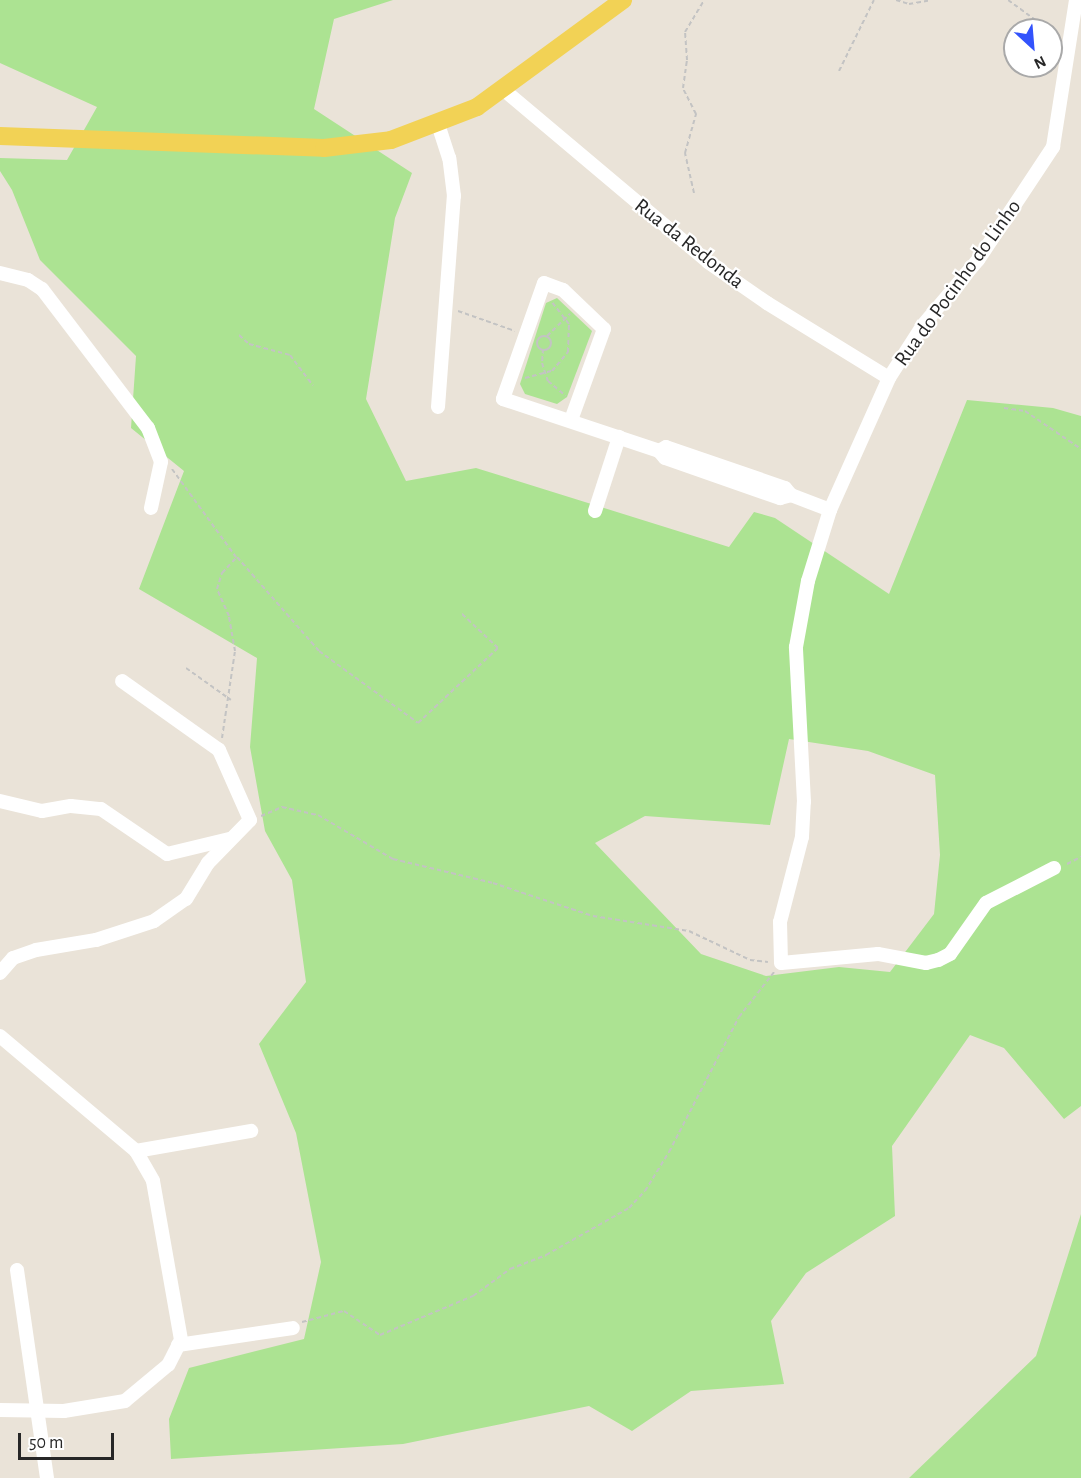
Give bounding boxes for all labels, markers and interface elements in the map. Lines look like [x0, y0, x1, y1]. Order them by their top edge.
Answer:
north arrow [1003, 18, 1063, 78]
text: N [1032, 53, 1049, 72]
street label: Rua da Redonda [629, 193, 749, 295]
street label: Rua do Pocinho do Linho [889, 195, 1027, 371]
scale bar [21, 1421, 117, 1459]
text: 50 m [29, 1434, 63, 1452]

